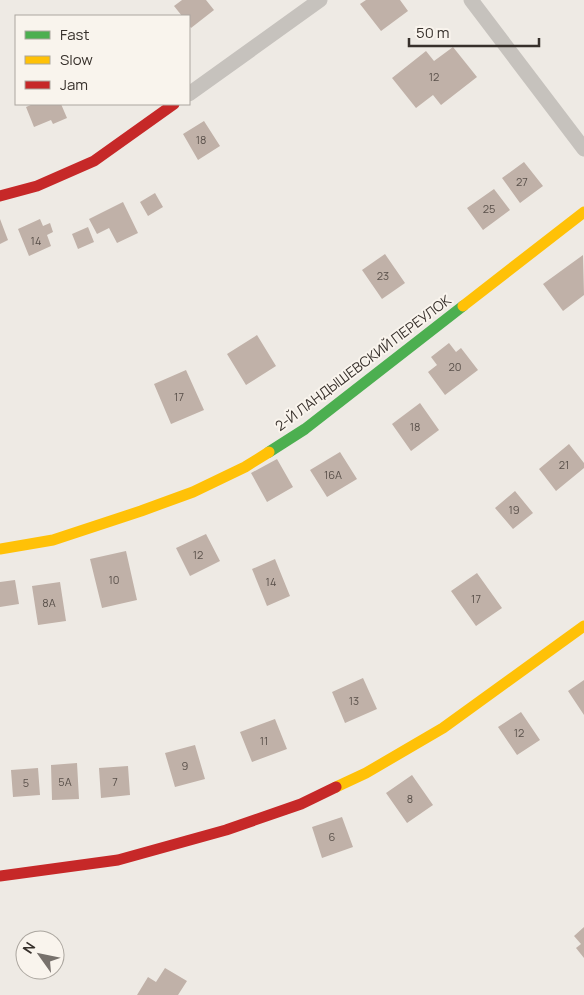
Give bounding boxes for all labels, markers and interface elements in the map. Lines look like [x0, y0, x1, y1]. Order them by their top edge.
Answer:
legend [15, 15, 190, 105]
scale bar [409, 15, 539, 47]
text: 50 m [416, 22, 450, 43]
text: Fast [60, 24, 89, 45]
text: Slow [60, 49, 93, 70]
house number: 12 [429, 69, 439, 84]
text: Jam [60, 74, 88, 95]
house number: 18 [196, 132, 206, 147]
house number: 27 [516, 174, 528, 189]
house number: 25 [483, 201, 495, 216]
house number: 14 [31, 233, 41, 248]
house number: 23 [377, 268, 389, 283]
street label: 2-Й ЛАНДЫШЕВСКИЙ ПЕРЕУЛОК [271, 290, 455, 435]
house number: 20 [449, 359, 461, 374]
house number: 17 [174, 389, 184, 404]
house number: 18 [410, 419, 420, 434]
house number: 21 [559, 457, 569, 472]
house number: 16А [324, 467, 342, 482]
house number: 19 [508, 502, 520, 517]
house number: 12 [193, 547, 203, 562]
house number: 10 [108, 572, 120, 587]
house number: 14 [266, 574, 276, 589]
house number: 17 [471, 591, 481, 606]
house number: 8А [42, 595, 56, 610]
house number: 13 [349, 693, 359, 708]
house number: 12 [514, 725, 524, 740]
house number: 11 [260, 733, 268, 748]
house number: 9 [182, 758, 189, 773]
house number: 5А [58, 774, 72, 789]
house number: 7 [112, 774, 118, 789]
house number: 5 [23, 775, 29, 790]
house number: 8 [407, 791, 413, 806]
house number: 6 [329, 829, 336, 844]
north arrow [15, 930, 65, 980]
text: N [18, 938, 39, 957]

